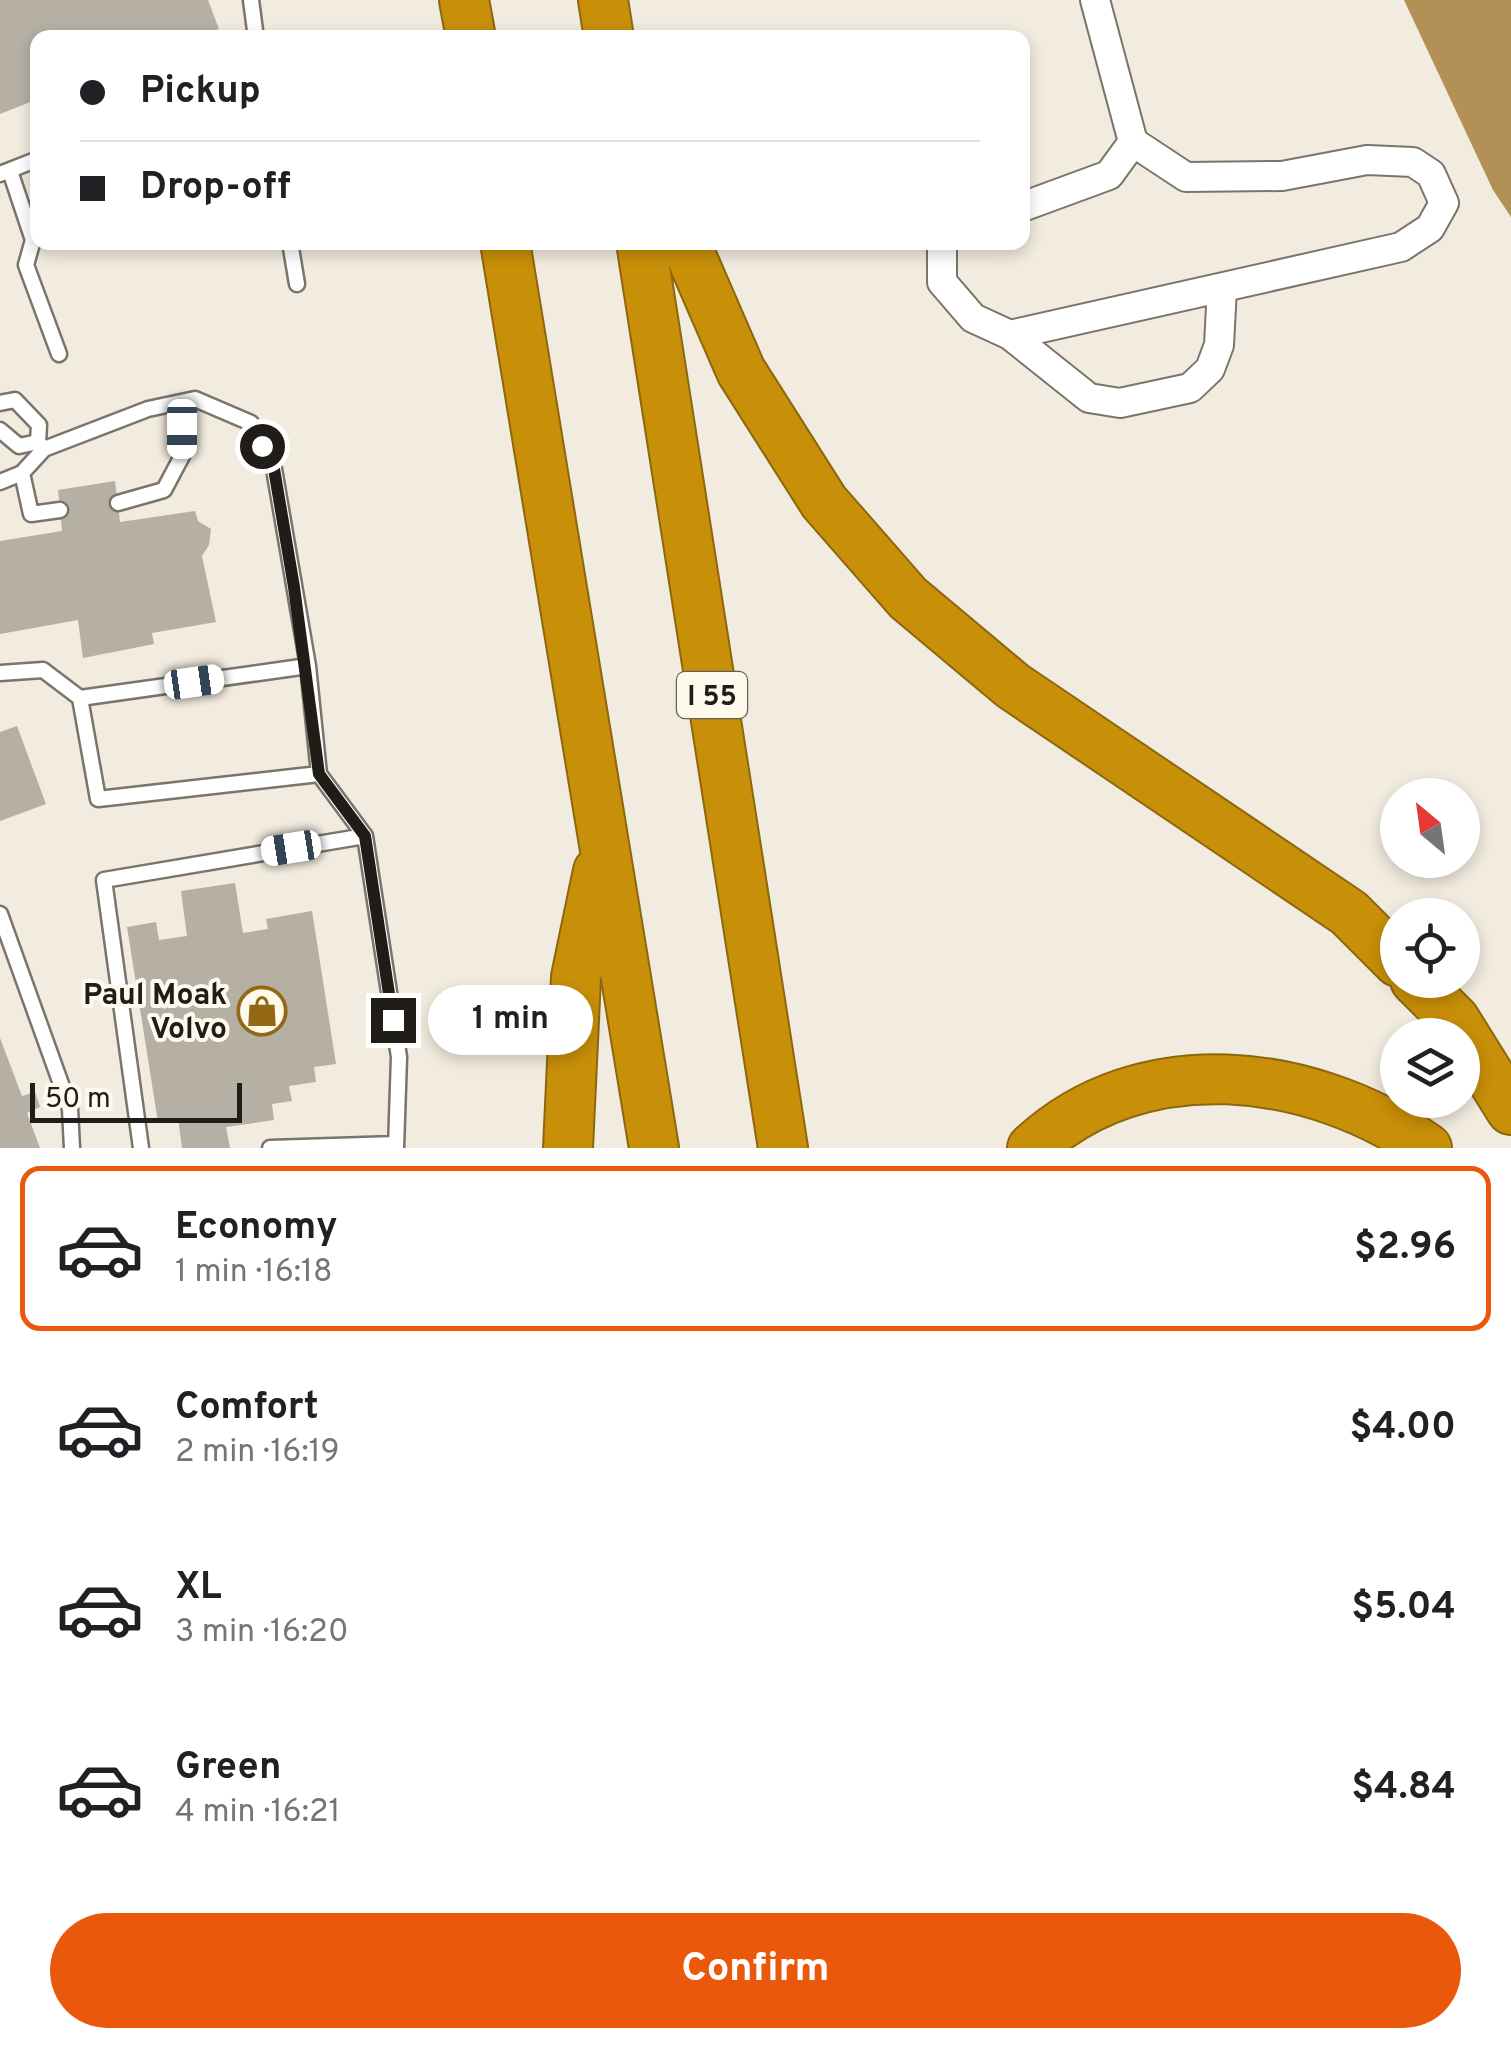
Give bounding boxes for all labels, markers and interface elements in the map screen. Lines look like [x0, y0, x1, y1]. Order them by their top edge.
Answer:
text: Pickup [140, 68, 261, 117]
text: Drop-off [140, 164, 291, 213]
car [167, 399, 197, 459]
route start [240, 424, 285, 469]
car [162, 663, 226, 701]
road number: I 55 [677, 672, 747, 718]
north arrow [1380, 778, 1480, 878]
map controls [1380, 778, 1480, 1118]
car [259, 828, 323, 868]
button: locate [1380, 898, 1480, 998]
place label: Paul Moak Volvo [83, 978, 227, 1049]
shop icon: Paul Moak Volvo [236, 985, 288, 1037]
callout: 1 min [428, 985, 593, 1055]
route end [371, 998, 416, 1043]
text: 1 min [472, 1000, 549, 1040]
button: layers [1380, 1018, 1480, 1118]
scale bar [30, 1078, 242, 1122]
text: 50 m [45, 1082, 111, 1118]
icon: car [55, 1204, 145, 1294]
text: Economy [175, 1204, 337, 1253]
text: $2.96 [1354, 1224, 1456, 1273]
text: 1 min · 16:18 [175, 1253, 332, 1293]
icon: car [55, 1384, 145, 1474]
text: Comfort [175, 1384, 319, 1433]
text: $4.00 [1349, 1404, 1456, 1453]
text: 2 min · 16:19 [175, 1433, 340, 1473]
icon: car [55, 1564, 145, 1654]
text: XL [175, 1564, 222, 1613]
text: $5.04 [1351, 1584, 1456, 1633]
text: 3 min · 16:20 [175, 1613, 348, 1653]
icon: car [55, 1744, 145, 1834]
text: Green [175, 1744, 281, 1793]
text: $4.84 [1351, 1764, 1456, 1813]
text: 4 min · 16:21 [175, 1793, 340, 1833]
button: Confirm [50, 1913, 1461, 2028]

